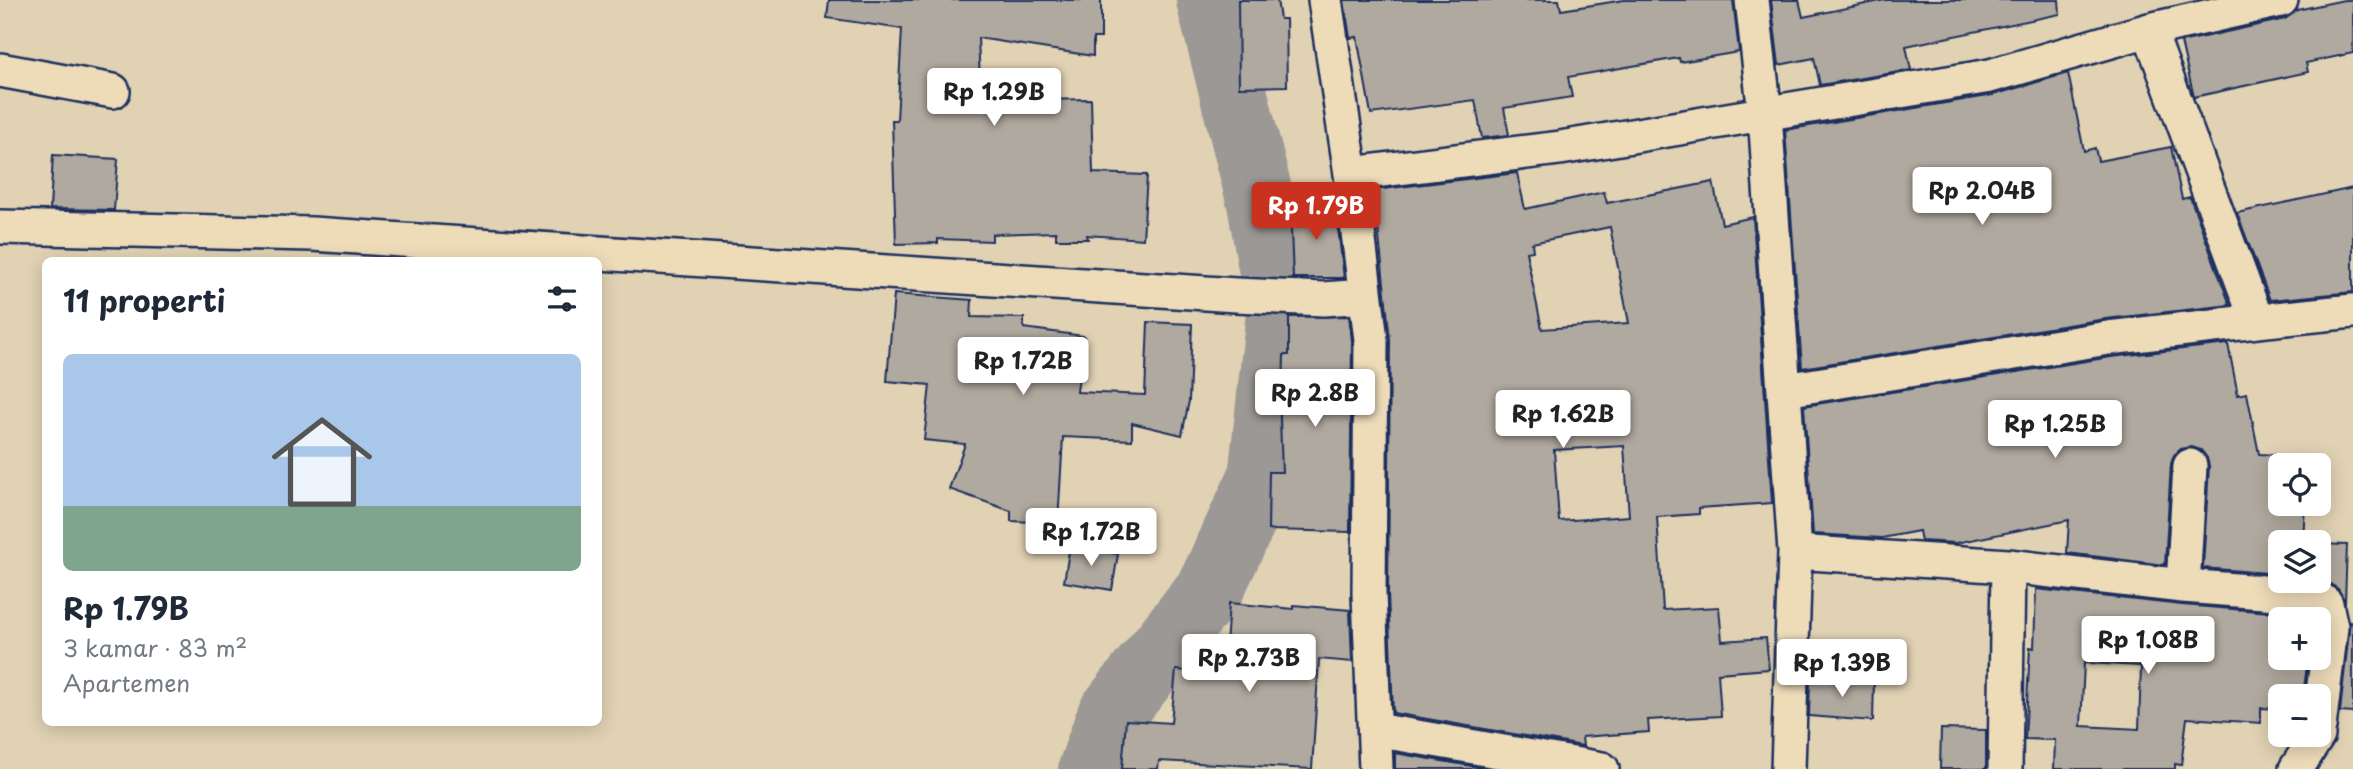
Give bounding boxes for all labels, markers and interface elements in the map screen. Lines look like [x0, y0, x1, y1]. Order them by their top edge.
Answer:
pin: Rp 1.29B [922, 68, 1066, 128]
text: Rp 1.29B [943, 73, 1045, 108]
pin: Rp 2.04B [1910, 168, 2054, 227]
text: Rp 2.04B [1929, 172, 2035, 207]
pin: Rp 1.79B [1244, 182, 1388, 242]
text: Rp 1.79B [1268, 187, 1364, 222]
text: 11 properti [63, 277, 225, 322]
icon: filters [543, 280, 581, 318]
pin: Rp 1.72B [951, 338, 1095, 397]
text: Rp 1.72B [974, 342, 1072, 377]
pin: Rp 2.8B [1250, 370, 1380, 429]
text: Rp 2.8B [1271, 374, 1359, 409]
pin: Rp 1.62B [1491, 391, 1635, 450]
text: Rp 1.62B [1512, 395, 1614, 430]
icon: home [259, 399, 385, 525]
pin: Rp 1.25B [1983, 400, 2127, 460]
text: Rp 1.25B [2004, 405, 2106, 440]
map controls [2268, 453, 2331, 747]
button: locate [2268, 453, 2331, 516]
pin: Rp 1.72B [1019, 508, 1163, 568]
text: Rp 1.72B [1042, 513, 1140, 548]
button: layers [2268, 530, 2331, 593]
text: Rp 1.79B [63, 585, 189, 630]
button: + [2268, 607, 2331, 670]
pin: Rp 1.08B [2076, 616, 2220, 676]
text: Rp 1.08B [2098, 621, 2198, 656]
text: 3 kamar · 83 m² [63, 630, 247, 665]
pin: Rp 2.73B [1177, 634, 1321, 694]
text: Rp 2.73B [1198, 639, 1300, 674]
pin: Rp 1.39B [1770, 640, 1914, 699]
text: Rp 1.39B [1793, 644, 1891, 679]
text: Apartemen [63, 665, 190, 700]
button: − [2268, 684, 2331, 747]

